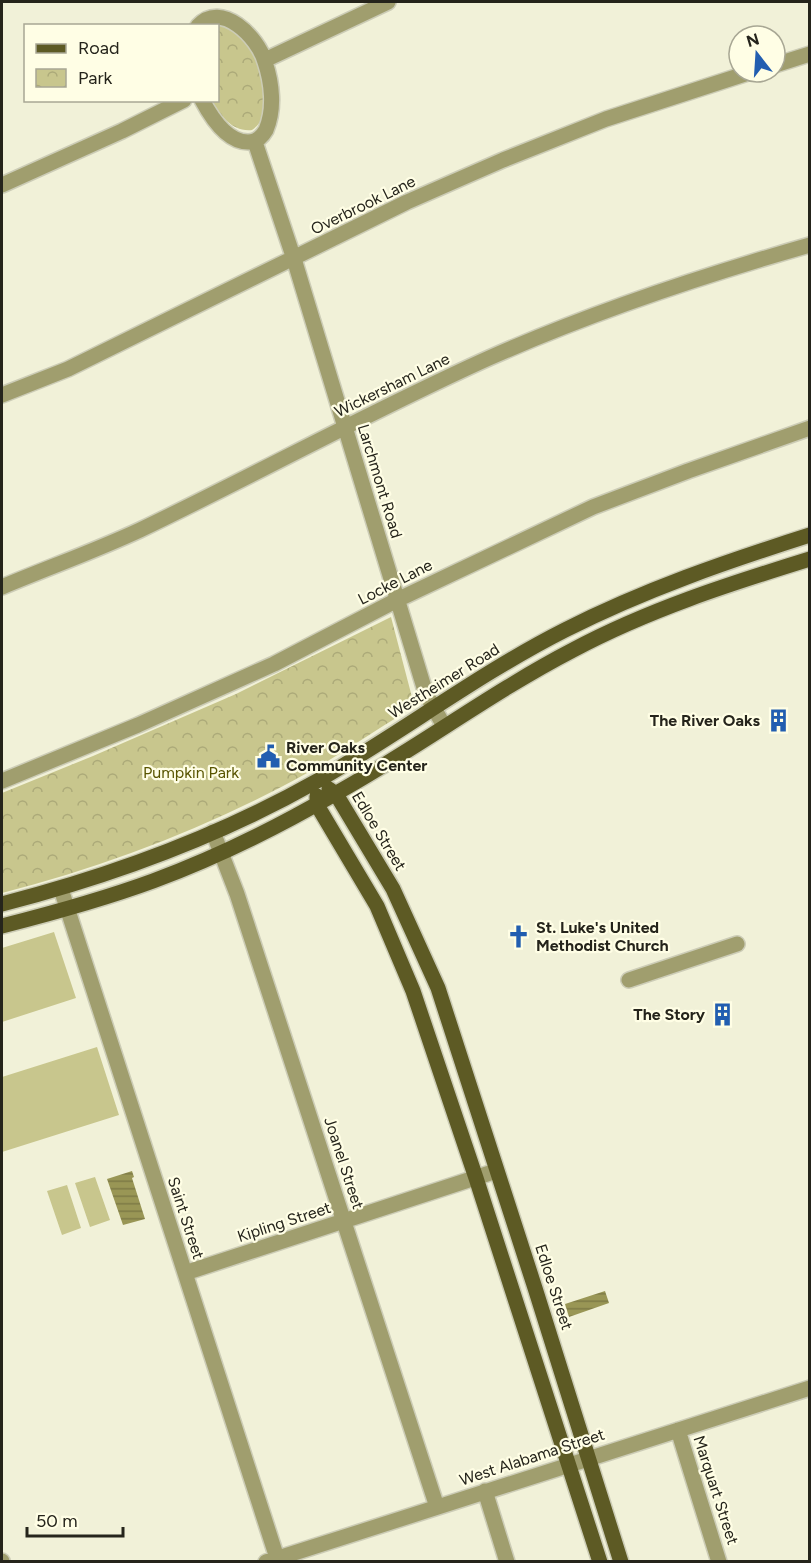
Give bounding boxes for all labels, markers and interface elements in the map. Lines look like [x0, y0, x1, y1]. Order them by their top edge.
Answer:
legend [24, 24, 219, 102]
north arrow [727, 24, 787, 84]
text: N [744, 29, 761, 51]
text: Road [78, 37, 119, 59]
text: Park [78, 67, 113, 89]
street label: Overbrook Lane [308, 171, 419, 239]
street label: Wickersham Lane [331, 349, 453, 421]
street label: Larchmont Road [354, 422, 406, 540]
street label: Locke Lane [355, 555, 435, 609]
street label: Westheimer Road [385, 639, 503, 723]
building icon: The River Oaks [765, 707, 791, 733]
place label: The River Oaks [650, 711, 761, 730]
place label: River Oaks Community Center [286, 738, 427, 775]
public building icon: River Oaks Community Center [255, 743, 281, 769]
park label: Pumpkin Park [143, 763, 239, 782]
street label: Edloe Street [348, 788, 410, 874]
place label: St. Luke's United Methodist Church [536, 918, 669, 955]
church icon: St. Luke's United Methodist Church [505, 923, 531, 949]
building icon: The Story [710, 1001, 736, 1027]
place label: The Story [633, 1005, 706, 1024]
street label: Joanel Street [320, 1115, 368, 1211]
street label: Saint Street [164, 1174, 208, 1262]
street label: Kipling Street [235, 1198, 333, 1246]
street label: Edloe Street [531, 1242, 577, 1332]
street label: West Alabama Street [457, 1425, 607, 1489]
street label: Marquart Street [689, 1433, 743, 1547]
scale bar [27, 1500, 123, 1538]
text: 50 m [36, 1510, 78, 1532]

